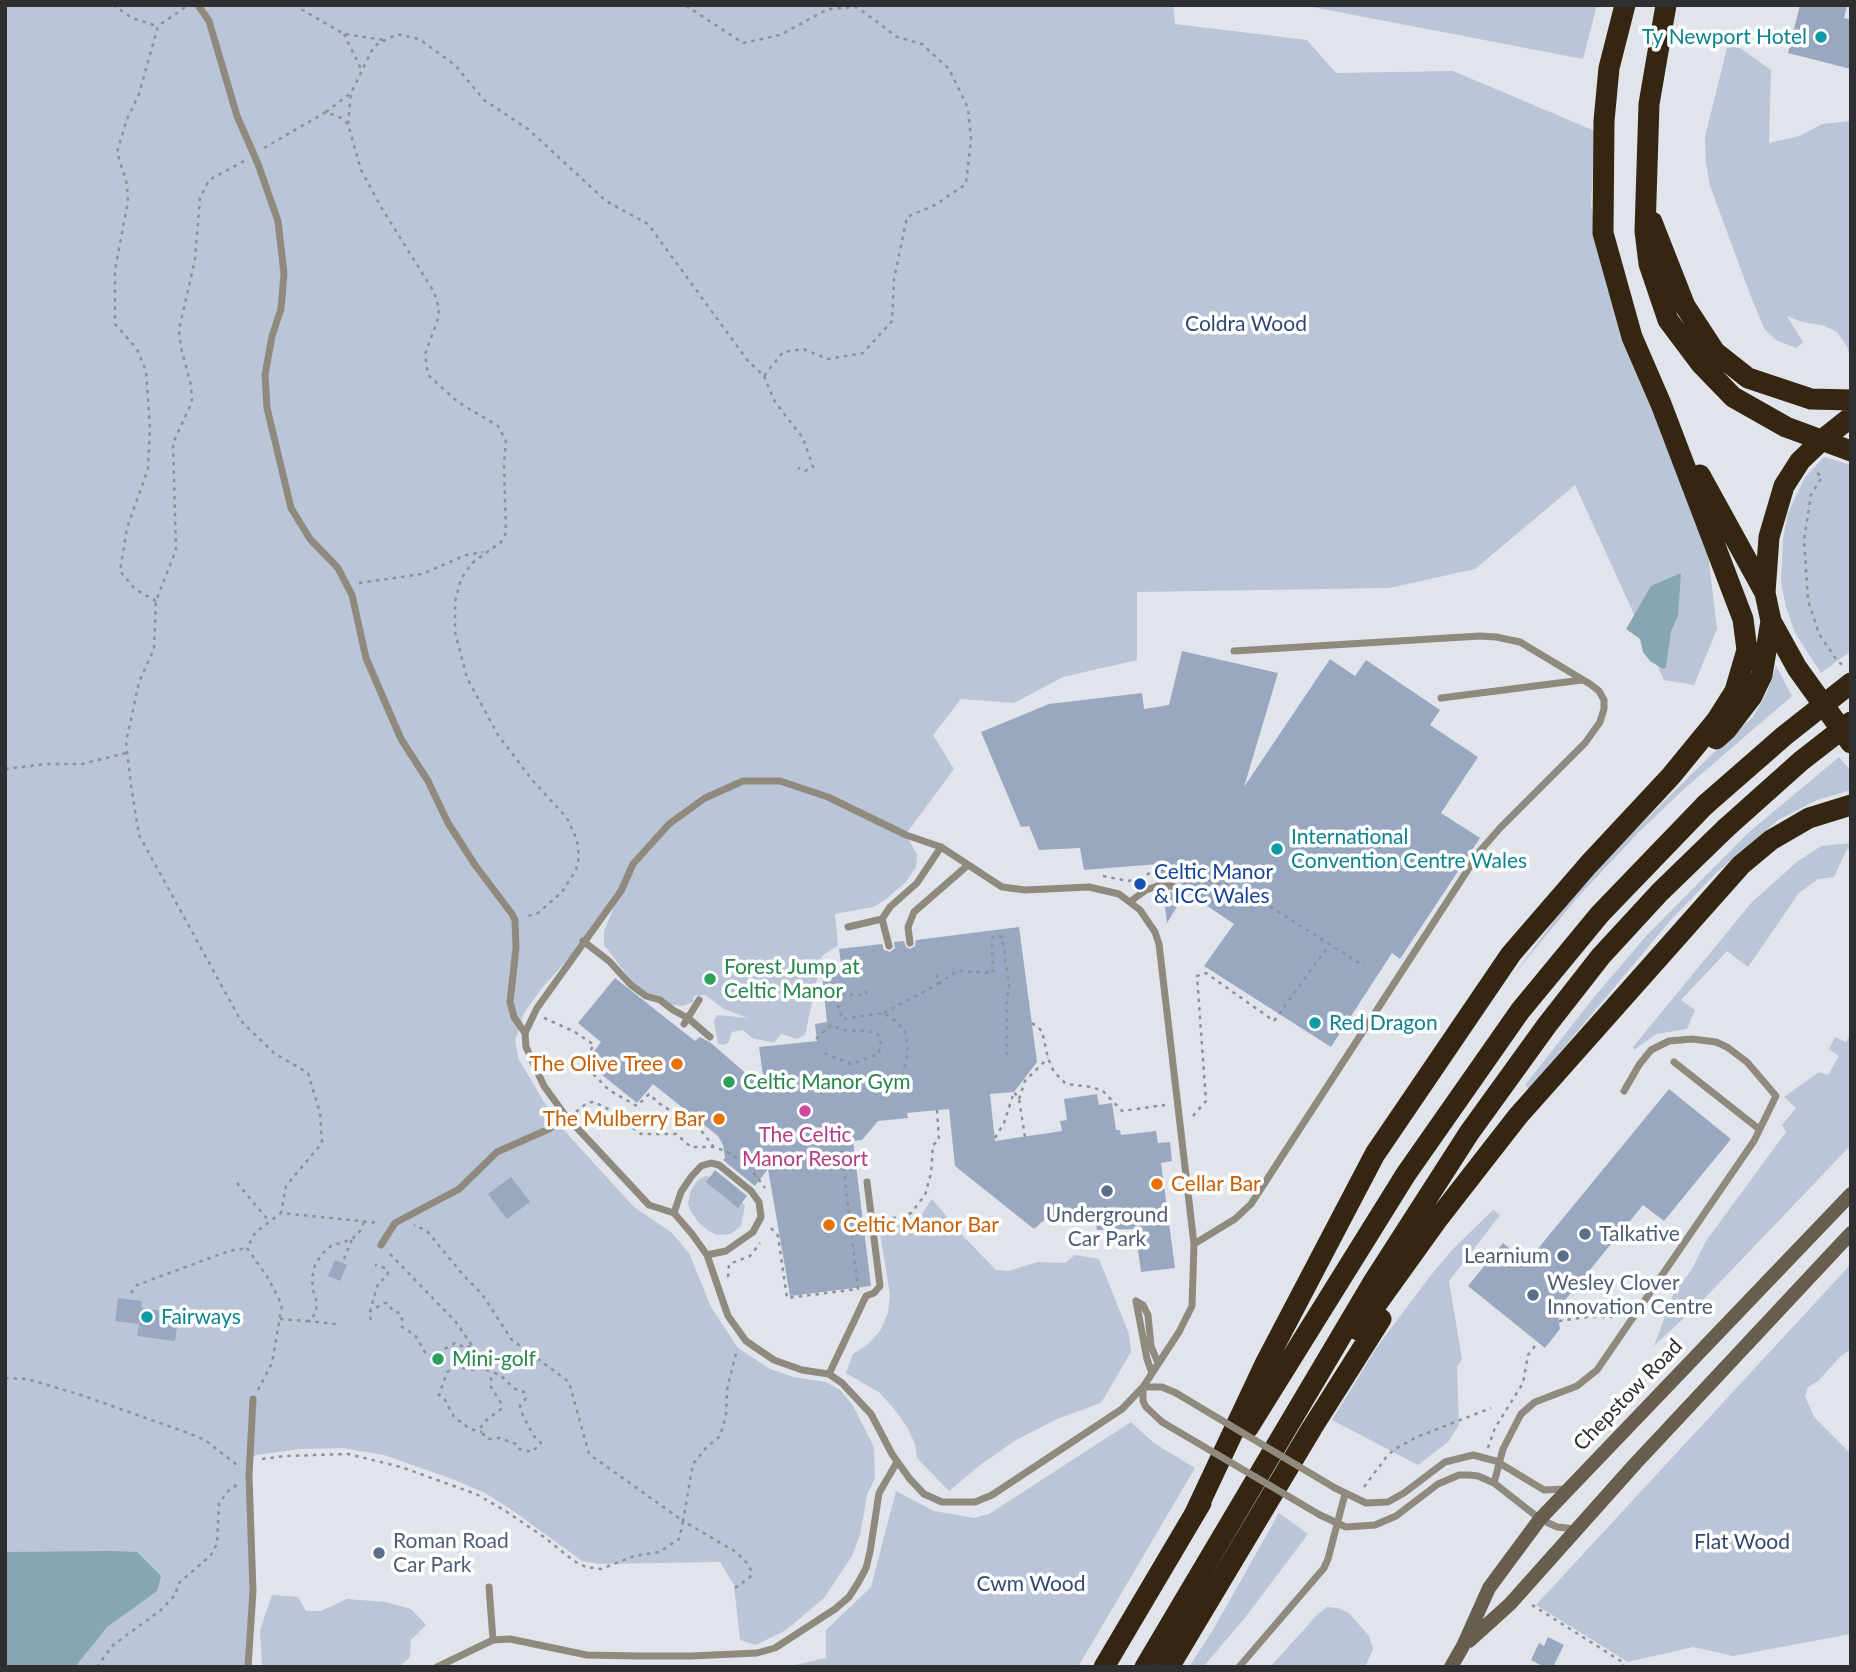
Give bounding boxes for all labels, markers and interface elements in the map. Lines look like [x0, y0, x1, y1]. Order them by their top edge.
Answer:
place label: Ty Newport Hotel [1642, 24, 1807, 50]
marker: Ty Newport Hotel [1813, 29, 1829, 45]
park label: Coldra Wood [1185, 311, 1307, 337]
place label: International Convention Centre Wales [1291, 824, 1527, 874]
marker: International Convention Centre Wales [1269, 841, 1285, 857]
place label: Celtic Manor & ICC Wales [1154, 859, 1273, 909]
marker: Celtic Manor & ICC Wales [1132, 876, 1148, 892]
place label: Forest Jump at Celtic Manor [724, 954, 860, 1004]
marker: Forest Jump at Celtic Manor [702, 971, 718, 987]
place label: Red Dragon [1329, 1010, 1438, 1036]
marker: Red Dragon [1307, 1015, 1323, 1031]
place label: The Olive Tree [530, 1051, 663, 1077]
marker: The Olive Tree [669, 1056, 685, 1072]
place label: Celtic Manor Gym [743, 1069, 911, 1095]
marker: Celtic Manor Gym [721, 1074, 737, 1090]
marker: The Celtic Manor Resort [797, 1103, 813, 1119]
place label: The Mulberry Bar [543, 1106, 705, 1132]
marker: The Mulberry Bar [711, 1111, 727, 1127]
place label: The Celtic Manor Resort [742, 1122, 868, 1172]
place label: Cellar Bar [1171, 1171, 1261, 1197]
marker: Cellar Bar [1149, 1176, 1165, 1192]
marker: Underground Car Park [1099, 1183, 1115, 1199]
place label: Underground Car Park [1046, 1202, 1168, 1252]
place label: Celtic Manor Bar [843, 1212, 999, 1238]
marker: Celtic Manor Bar [821, 1217, 837, 1233]
place label: Talkative [1599, 1221, 1680, 1247]
marker: Talkative [1577, 1226, 1593, 1242]
place label: Learnium [1464, 1243, 1549, 1269]
marker: Learnium [1555, 1248, 1571, 1264]
place label: Wesley Clover Innovation Centre [1547, 1270, 1713, 1320]
marker: Wesley Clover Innovation Centre [1525, 1287, 1541, 1303]
place label: Fairways [161, 1304, 241, 1330]
marker: Fairways [139, 1309, 155, 1325]
street label: Chepstow Road [1568, 1334, 1688, 1456]
place label: Mini-golf [452, 1346, 536, 1372]
marker: Mini-golf [430, 1351, 446, 1367]
place label: Roman Road Car Park [393, 1528, 509, 1578]
park label: Flat Wood [1694, 1529, 1790, 1555]
marker: Roman Road Car Park [371, 1545, 387, 1561]
park label: Cwm Wood [976, 1571, 1086, 1597]

